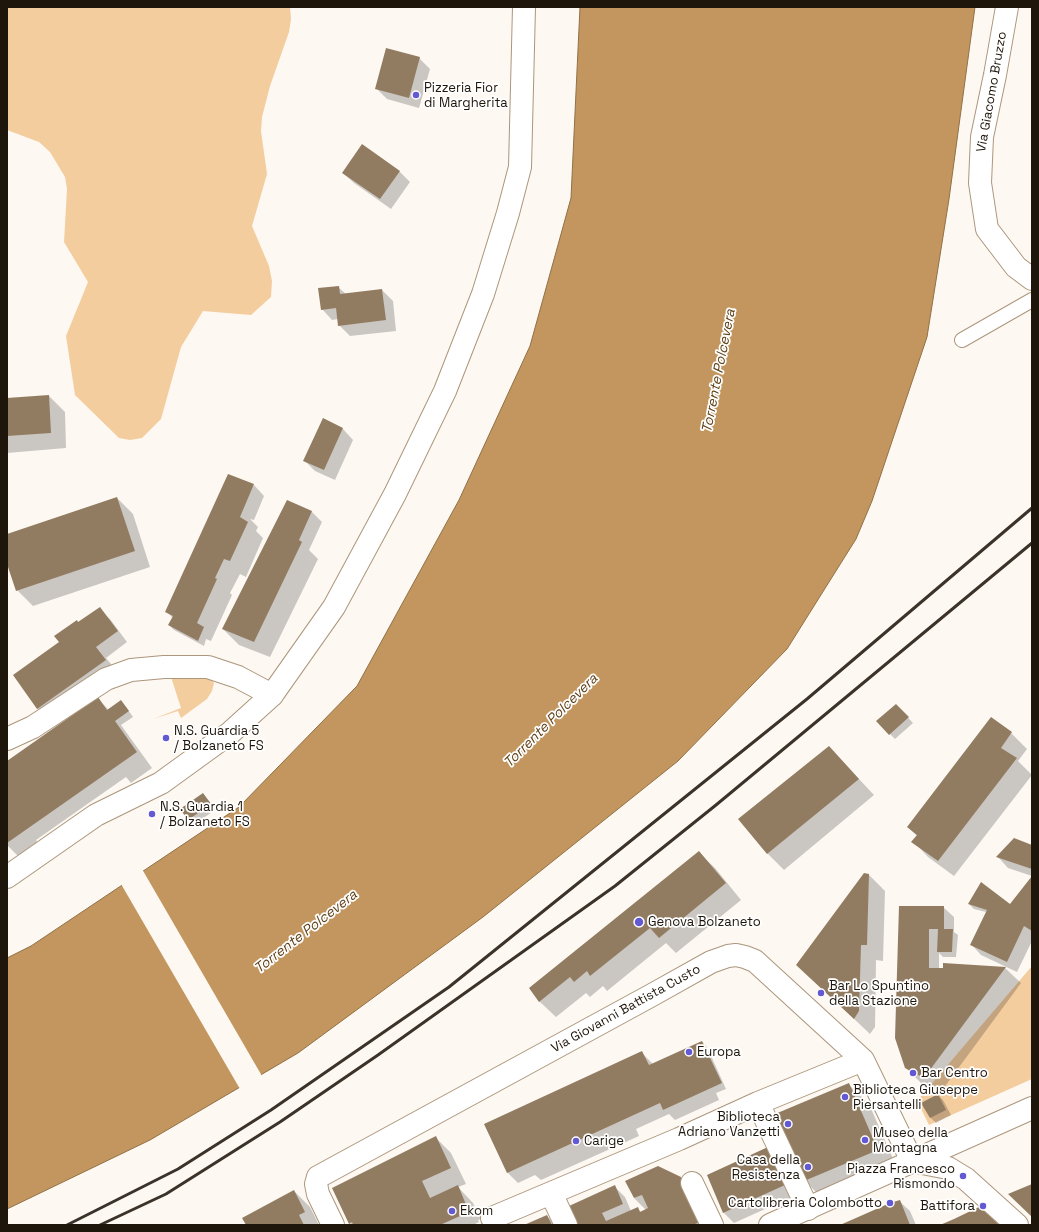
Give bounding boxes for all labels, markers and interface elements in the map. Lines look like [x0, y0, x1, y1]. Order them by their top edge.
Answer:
street label: Via Giacomo Bruzzo [974, 30, 1010, 154]
place label: Pizzeria Fior di Margherita [424, 80, 508, 111]
marker: Pizzeria Fior di Margherita [411, 90, 421, 100]
water label: Torrente Polcevera [699, 308, 739, 434]
water label: Torrente Polcevera [501, 671, 601, 771]
place label: N.S. Guardia 5 / Bolzaneto FS [174, 723, 264, 754]
marker: N.S. Guardia 5 / Bolzaneto FS [161, 733, 171, 743]
place label: N.S. Guardia 1 / Bolzaneto FS [160, 799, 250, 830]
marker: N.S. Guardia 1 / Bolzaneto FS [147, 809, 157, 819]
water label: Torrente Polcevera [251, 887, 361, 977]
place label: Genova Bolzaneto [648, 914, 761, 930]
marker: Genova Bolzaneto [633, 916, 645, 928]
street label: Via Giovanni Battista Custo [549, 961, 703, 1057]
place label: Bar Lo Spuntino della Stazione [829, 978, 929, 1009]
marker: Bar Lo Spuntino della Stazione [816, 988, 826, 998]
place label: Europa [697, 1044, 741, 1060]
marker: Europa [684, 1047, 694, 1057]
place label: Bar Centro [921, 1065, 988, 1081]
marker: Bar Centro [908, 1068, 918, 1078]
place label: Biblioteca Giuseppe Piersantelli [853, 1082, 978, 1113]
marker: Biblioteca Giuseppe Piersantelli [840, 1092, 850, 1102]
place label: Biblioteca Adriano Vanzetti [678, 1109, 780, 1140]
marker: Biblioteca Adriano Vanzetti [783, 1119, 793, 1129]
place label: Museo della Montagna [873, 1125, 948, 1156]
place label: Carige [584, 1133, 624, 1149]
marker: Museo della Montagna [860, 1135, 870, 1145]
marker: Carige [571, 1136, 581, 1146]
place label: Casa della Resistenza [732, 1152, 800, 1183]
place label: Piazza Francesco Rismondo [847, 1161, 955, 1192]
marker: Casa della Resistenza [803, 1162, 813, 1172]
marker: Piazza Francesco Rismondo [958, 1171, 968, 1181]
place label: Cartolibreria Colombotto [728, 1195, 882, 1211]
marker: Cartolibreria Colombotto [885, 1198, 895, 1208]
place label: Battifora [920, 1198, 975, 1214]
marker: Battifora [978, 1201, 988, 1211]
place label: Ekom [460, 1203, 493, 1219]
marker: Ekom [447, 1206, 457, 1216]

